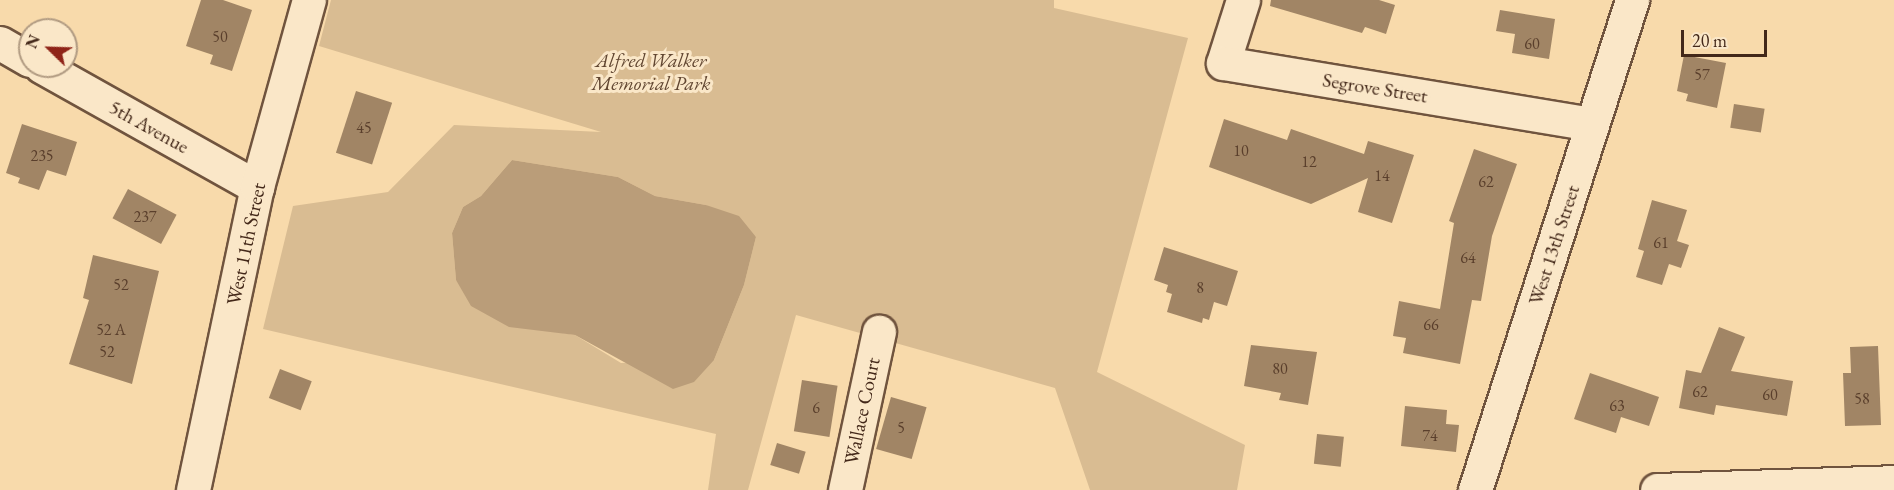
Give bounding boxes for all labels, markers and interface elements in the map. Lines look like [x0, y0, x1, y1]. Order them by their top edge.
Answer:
north arrow [18, 18, 78, 78]
scale bar [1684, 18, 1770, 56]
house number: 50 [212, 27, 228, 47]
text: 20 m [1692, 29, 1727, 52]
text: N [21, 31, 45, 52]
house number: 60 [1524, 34, 1540, 54]
park label: Alfred Walker Memorial Park [591, 48, 711, 95]
house number: 57 [1694, 65, 1710, 85]
street label: Segrove Street [1321, 68, 1429, 108]
street label: 5th Avenue [105, 95, 193, 159]
house number: 45 [356, 118, 372, 138]
house number: 10 [1233, 141, 1249, 161]
house number: 235 [30, 146, 54, 166]
house number: 12 [1301, 152, 1317, 172]
house number: 14 [1374, 166, 1390, 186]
house number: 62 [1478, 172, 1494, 192]
street label: West 11th Street [221, 181, 271, 307]
street label: West 13th Street [1523, 182, 1585, 308]
house number: 237 [133, 207, 157, 227]
house number: 61 [1653, 233, 1669, 253]
house number: 64 [1460, 248, 1476, 268]
house number: 52 [113, 275, 129, 295]
house number: 8 [1196, 278, 1204, 298]
house number: 66 [1423, 315, 1439, 335]
house number: 52 A [96, 320, 126, 340]
house number: 52 [99, 342, 115, 362]
street label: Wallace Court [839, 355, 885, 467]
house number: 80 [1272, 359, 1288, 379]
house number: 62 [1692, 382, 1708, 402]
house number: 60 [1762, 385, 1778, 405]
house number: 58 [1854, 389, 1870, 409]
house number: 63 [1609, 396, 1625, 416]
house number: 6 [812, 398, 820, 418]
house number: 5 [897, 418, 905, 438]
house number: 74 [1422, 426, 1438, 446]

